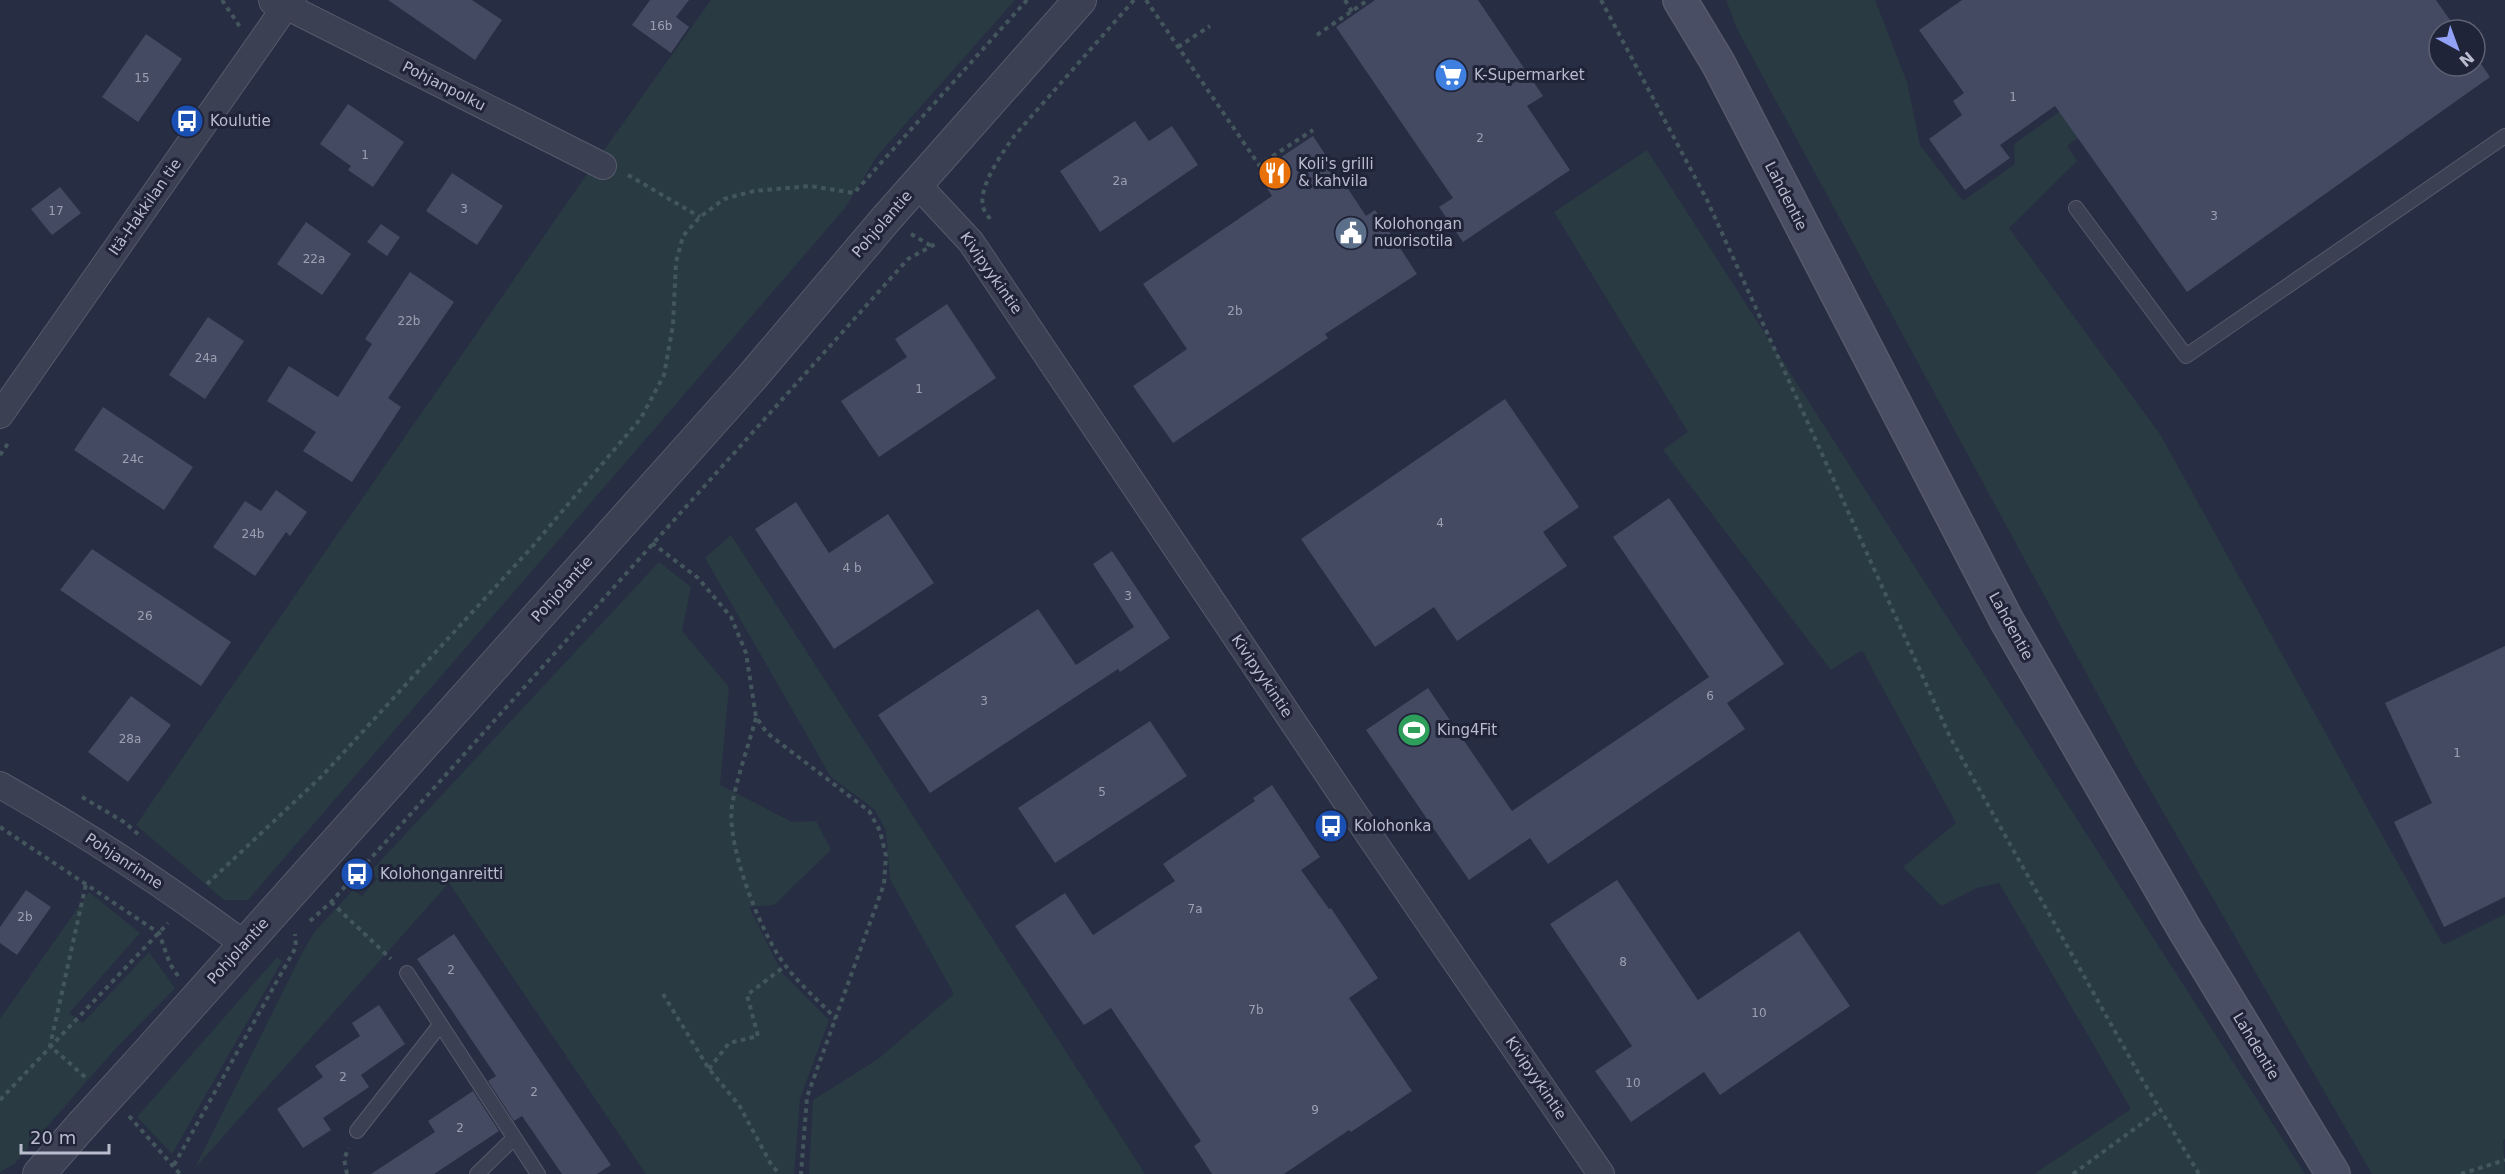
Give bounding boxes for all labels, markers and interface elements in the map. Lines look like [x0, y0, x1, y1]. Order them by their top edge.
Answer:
north arrow [2427, 18, 2487, 78]
house number: 16b [650, 19, 672, 33]
text: N [2455, 47, 2478, 71]
street label: Pohjanpolku [400, 57, 488, 115]
supermarket icon: K-Supermarket [1433, 57, 1469, 93]
place label: K-Supermarket [1474, 66, 1585, 84]
house number: 15 [134, 71, 150, 85]
house number: 1 [2009, 90, 2017, 104]
bus stop icon: Koulutie [169, 103, 205, 139]
place label: Koulutie [210, 112, 271, 130]
house number: 2 [1476, 131, 1484, 145]
house number: 1 [361, 148, 369, 162]
street label: Itä-Hakkilan tie [105, 155, 185, 259]
restaurant icon: Koli's grilli & kahvila [1257, 155, 1293, 191]
place label: Koli's grilli & kahvila [1298, 155, 1374, 190]
street label: Lahdentie [1761, 159, 1811, 233]
house number: 2a [1113, 174, 1128, 188]
street label: Pohjolantie [848, 187, 916, 261]
house number: 3 [460, 202, 468, 216]
house number: 17 [48, 204, 64, 218]
house number: 3 [2210, 209, 2218, 223]
public building icon: Kolohongan nuorisotila [1333, 215, 1369, 251]
place label: Kolohongan nuorisotila [1374, 215, 1462, 250]
street label: Kivipyykintie [956, 229, 1026, 317]
house number: 22a [303, 252, 325, 266]
house number: 2b [1227, 304, 1243, 318]
house number: 22b [398, 314, 420, 328]
house number: 24a [195, 351, 217, 365]
house number: 1 [915, 382, 923, 396]
house number: 24c [122, 452, 144, 466]
house number: 4 [1436, 516, 1444, 530]
house number: 24b [242, 527, 264, 541]
street label: Pohjolantie [528, 552, 596, 626]
house number: 4 b [842, 561, 862, 575]
house number: 3 [1124, 589, 1132, 603]
street label: Lahdentie [1985, 589, 2037, 663]
house number: 26 [137, 609, 153, 623]
street label: Kivipyykintie [1228, 631, 1296, 721]
house number: 6 [1706, 689, 1714, 703]
house number: 3 [980, 694, 988, 708]
sports icon: King4Fit [1396, 712, 1432, 748]
place label: King4Fit [1437, 721, 1497, 739]
house number: 28a [119, 732, 141, 746]
house number: 1 [2453, 746, 2461, 760]
house number: 5 [1098, 785, 1106, 799]
bus stop icon: Kolohonka [1313, 808, 1349, 844]
place label: Kolohonka [1354, 817, 1431, 835]
street label: Pohjanrinne [82, 829, 166, 893]
bus stop icon: Kolohonganreitti [339, 856, 375, 892]
place label: Kolohonganreitti [380, 865, 503, 883]
house number: 7a [1188, 902, 1203, 916]
house number: 2b [17, 910, 33, 924]
street label: Pohjolantie [204, 914, 272, 988]
house number: 8 [1619, 955, 1627, 969]
house number: 2 [447, 963, 455, 977]
house number: 7b [1248, 1003, 1264, 1017]
house number: 10 [1751, 1006, 1767, 1020]
street label: Lahdentie [2229, 1009, 2283, 1083]
street label: Kivipyykintie [1502, 1033, 1570, 1123]
house number: 2 [339, 1070, 347, 1084]
house number: 10 [1625, 1076, 1641, 1090]
house number: 2 [530, 1085, 538, 1099]
house number: 9 [1311, 1103, 1319, 1117]
scale bar [21, 1117, 110, 1155]
house number: 2 [456, 1121, 464, 1135]
text: 20 m [30, 1127, 76, 1148]

